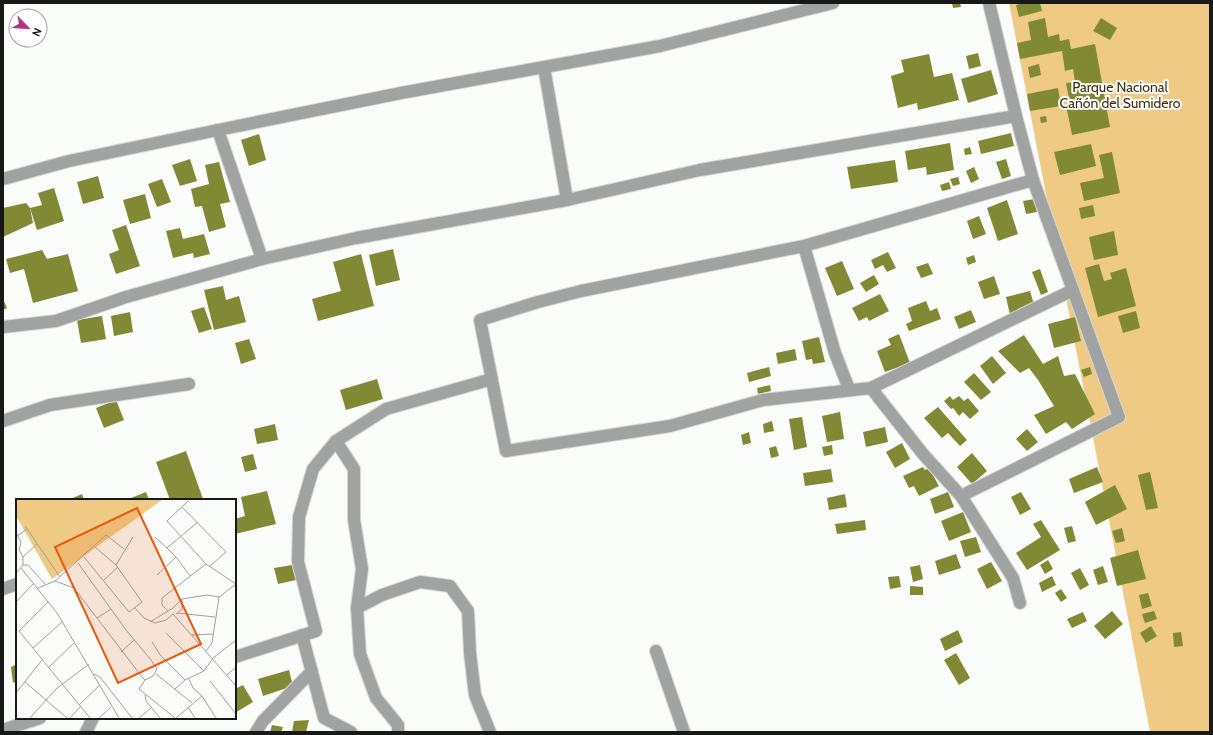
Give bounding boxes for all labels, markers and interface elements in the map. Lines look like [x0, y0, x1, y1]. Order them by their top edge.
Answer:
north arrow [8, 8, 48, 48]
text: N [29, 26, 45, 39]
park label: Parque Nacional Cañón del Sumidero [1060, 78, 1181, 112]
inset map [16, 499, 236, 719]

